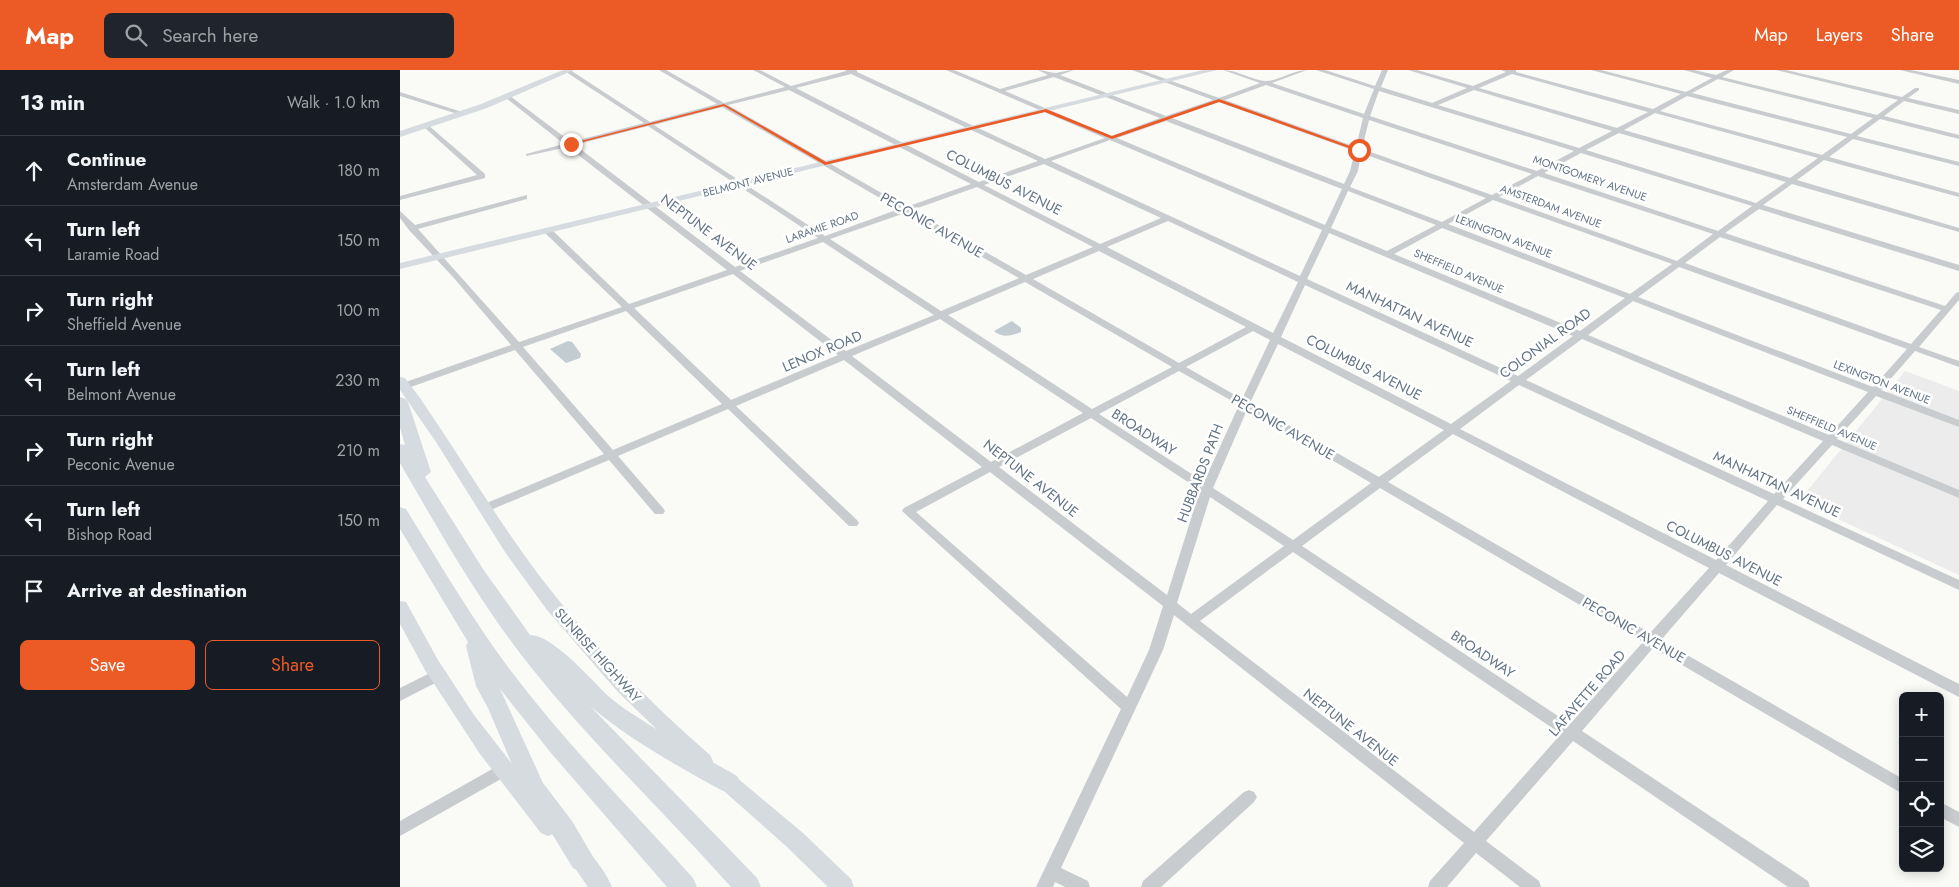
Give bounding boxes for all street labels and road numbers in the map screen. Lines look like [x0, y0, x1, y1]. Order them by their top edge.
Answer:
street label: COLUMBUS AVENUE [943, 144, 1065, 220]
street label: MONTGOMERY AVENUE [1531, 151, 1649, 205]
street label: BELMONT AVENUE [701, 163, 795, 201]
street label: AMSTERDAM AVENUE [1498, 180, 1604, 232]
street label: PECONIC AVENUE [877, 187, 987, 263]
street label: NEPTUNE AVENUE [657, 189, 761, 275]
street label: LARAMIE ROAD [783, 207, 861, 247]
street label: LEXINGTON AVENUE [1453, 210, 1555, 262]
street label: SHEFFIELD AVENUE [1412, 245, 1506, 297]
street label: MANHATTAN AVENUE [1343, 276, 1477, 352]
street label: COLONIAL ROAD [1495, 303, 1595, 383]
street label: LENOX ROAD [779, 325, 865, 377]
street label: COLUMBUS AVENUE [1303, 329, 1425, 405]
street label: LEXINGTON AVENUE [1831, 356, 1933, 408]
street label: PECONIC AVENUE [1228, 389, 1338, 465]
street label: SHEFFIELD AVENUE [1785, 402, 1879, 454]
street label: BROADWAY [1108, 404, 1180, 460]
street label: HUBBARDS PATH [1172, 421, 1228, 525]
street label: NEPTUNE AVENUE [979, 434, 1083, 522]
street label: MANHATTAN AVENUE [1710, 446, 1844, 522]
street label: COLUMBUS AVENUE [1663, 515, 1785, 591]
street label: PECONIC AVENUE [1579, 592, 1689, 668]
street label: SUNRISE HIGHWAY [550, 603, 646, 707]
street label: BROADWAY [1447, 625, 1519, 683]
street label: LAFAYETTE ROAD [1544, 646, 1630, 740]
street label: NEPTUNE AVENUE [1299, 683, 1403, 771]

